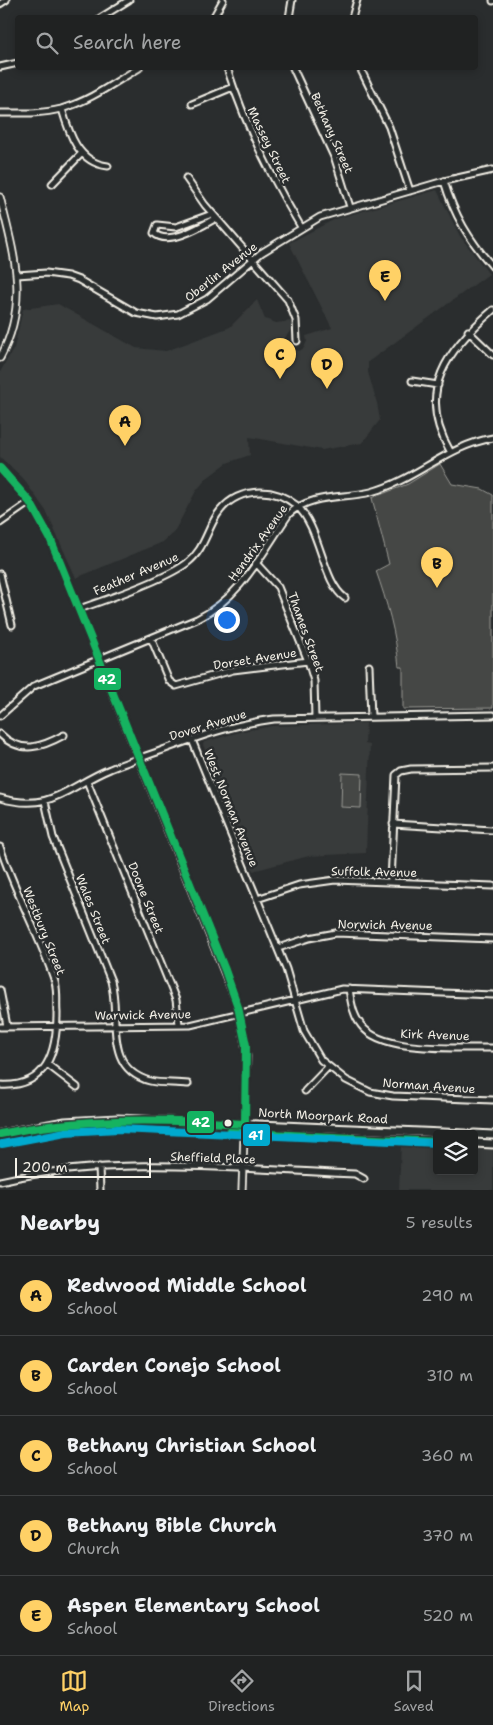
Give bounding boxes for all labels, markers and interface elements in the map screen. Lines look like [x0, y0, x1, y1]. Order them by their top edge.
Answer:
search box [15, 15, 478, 70]
icon: search [33, 29, 61, 57]
text: Search here [73, 30, 182, 55]
street label: Bethany Street [307, 90, 357, 176]
street label: Massey Street [244, 104, 294, 186]
street label: Oberlin Avenue [181, 238, 261, 305]
pin: E [369, 260, 401, 301]
pin: C [264, 338, 296, 379]
pin: D [311, 348, 343, 389]
pin: A [109, 405, 141, 446]
street label: Hendrix Avenue [225, 501, 291, 585]
pin: B [421, 547, 453, 588]
street label: Feather Avenue [91, 549, 181, 599]
street label: Thames Street [284, 590, 328, 674]
your location [214, 607, 240, 633]
street label: Dorset Avenue [212, 644, 298, 673]
line badge: 42 [93, 667, 122, 691]
text: 42 [98, 670, 117, 688]
street label: Dover Avenue [167, 706, 249, 744]
street label: West Norman Avenue [200, 747, 262, 869]
street label: Doone Street [124, 860, 168, 936]
street label: Suffolk Avenue [331, 863, 417, 881]
street label: Wales Street [72, 872, 114, 946]
street label: Westbury Street [19, 884, 69, 978]
street label: Norwich Avenue [337, 916, 433, 934]
street label: Warwick Avenue [95, 1006, 192, 1024]
street label: Kirk Avenue [400, 1026, 470, 1044]
street label: Norman Avenue [382, 1075, 476, 1097]
street label: North Moorpark Road [258, 1105, 389, 1127]
line badge: 42 [186, 1110, 215, 1134]
text: 42 [192, 1113, 211, 1131]
unlabelled marker [223, 1118, 233, 1128]
line badge: 41 [242, 1123, 271, 1147]
text: 41 [248, 1126, 264, 1144]
map controls [433, 1130, 478, 1175]
button: layers [433, 1130, 478, 1175]
street label: Sheffield Place [170, 1149, 256, 1167]
scale bar [15, 1155, 151, 1178]
text: 200 m [22, 1158, 68, 1176]
text: Nearby [20, 1209, 100, 1237]
text: 5 results [406, 1212, 473, 1233]
text: Redwood Middle School [67, 1273, 306, 1298]
text: A [30, 1285, 42, 1306]
text: 290 m [421, 1285, 473, 1306]
text: School [67, 1298, 117, 1319]
text: Carden Conejo School [67, 1353, 281, 1378]
text: B [31, 1365, 41, 1386]
text: 310 m [426, 1365, 473, 1386]
text: School [67, 1378, 117, 1399]
text: Bethany Christian School [67, 1433, 316, 1458]
text: C [31, 1445, 41, 1466]
text: 360 m [421, 1445, 473, 1466]
text: School [67, 1458, 117, 1479]
text: Bethany Bible Church [67, 1513, 277, 1538]
text: D [30, 1525, 42, 1546]
text: 370 m [422, 1525, 473, 1546]
text: Church [67, 1538, 120, 1559]
text: Aspen Elementary School [67, 1593, 320, 1618]
text: E [31, 1605, 41, 1626]
text: 520 m [423, 1605, 473, 1626]
text: School [67, 1618, 117, 1639]
tab: Map [59, 1667, 89, 1715]
tab: Directions [208, 1667, 275, 1715]
tab: Saved [394, 1667, 434, 1715]

